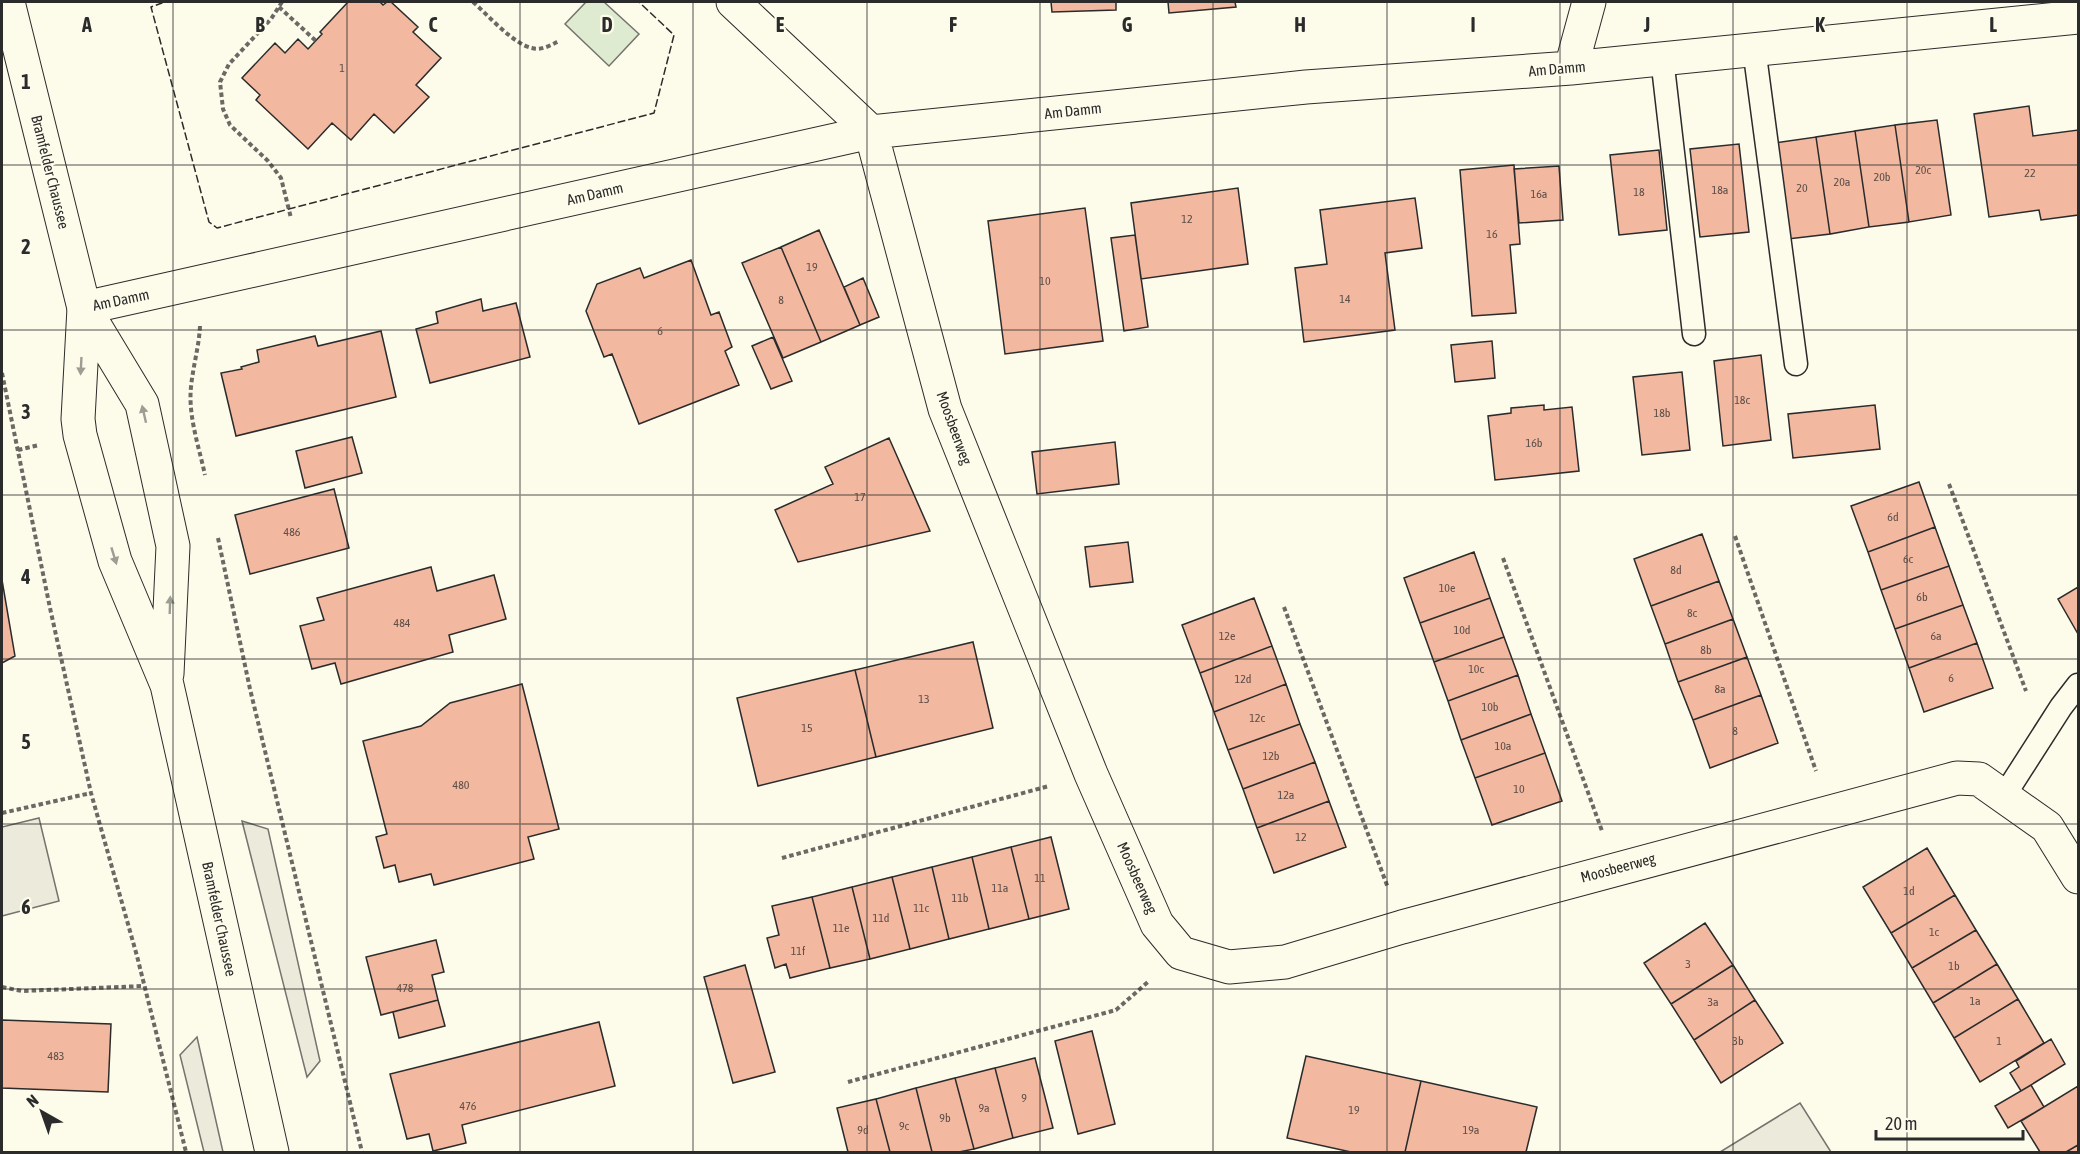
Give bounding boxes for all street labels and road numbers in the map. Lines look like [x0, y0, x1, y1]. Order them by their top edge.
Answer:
street label: Am Damm [1528, 58, 1586, 79]
street label: Am Damm [1044, 99, 1102, 122]
street label: Bramfelder Chaussee [28, 113, 73, 231]
street label: Am Damm [565, 179, 625, 208]
street label: Am Damm [91, 285, 151, 314]
street label: Moosbeerweg [933, 389, 976, 467]
street label: Moosbeerweg [1114, 839, 1161, 917]
street label: Moosbeerweg [1579, 849, 1658, 886]
street label: Bramfelder Chaussee [199, 860, 240, 978]

